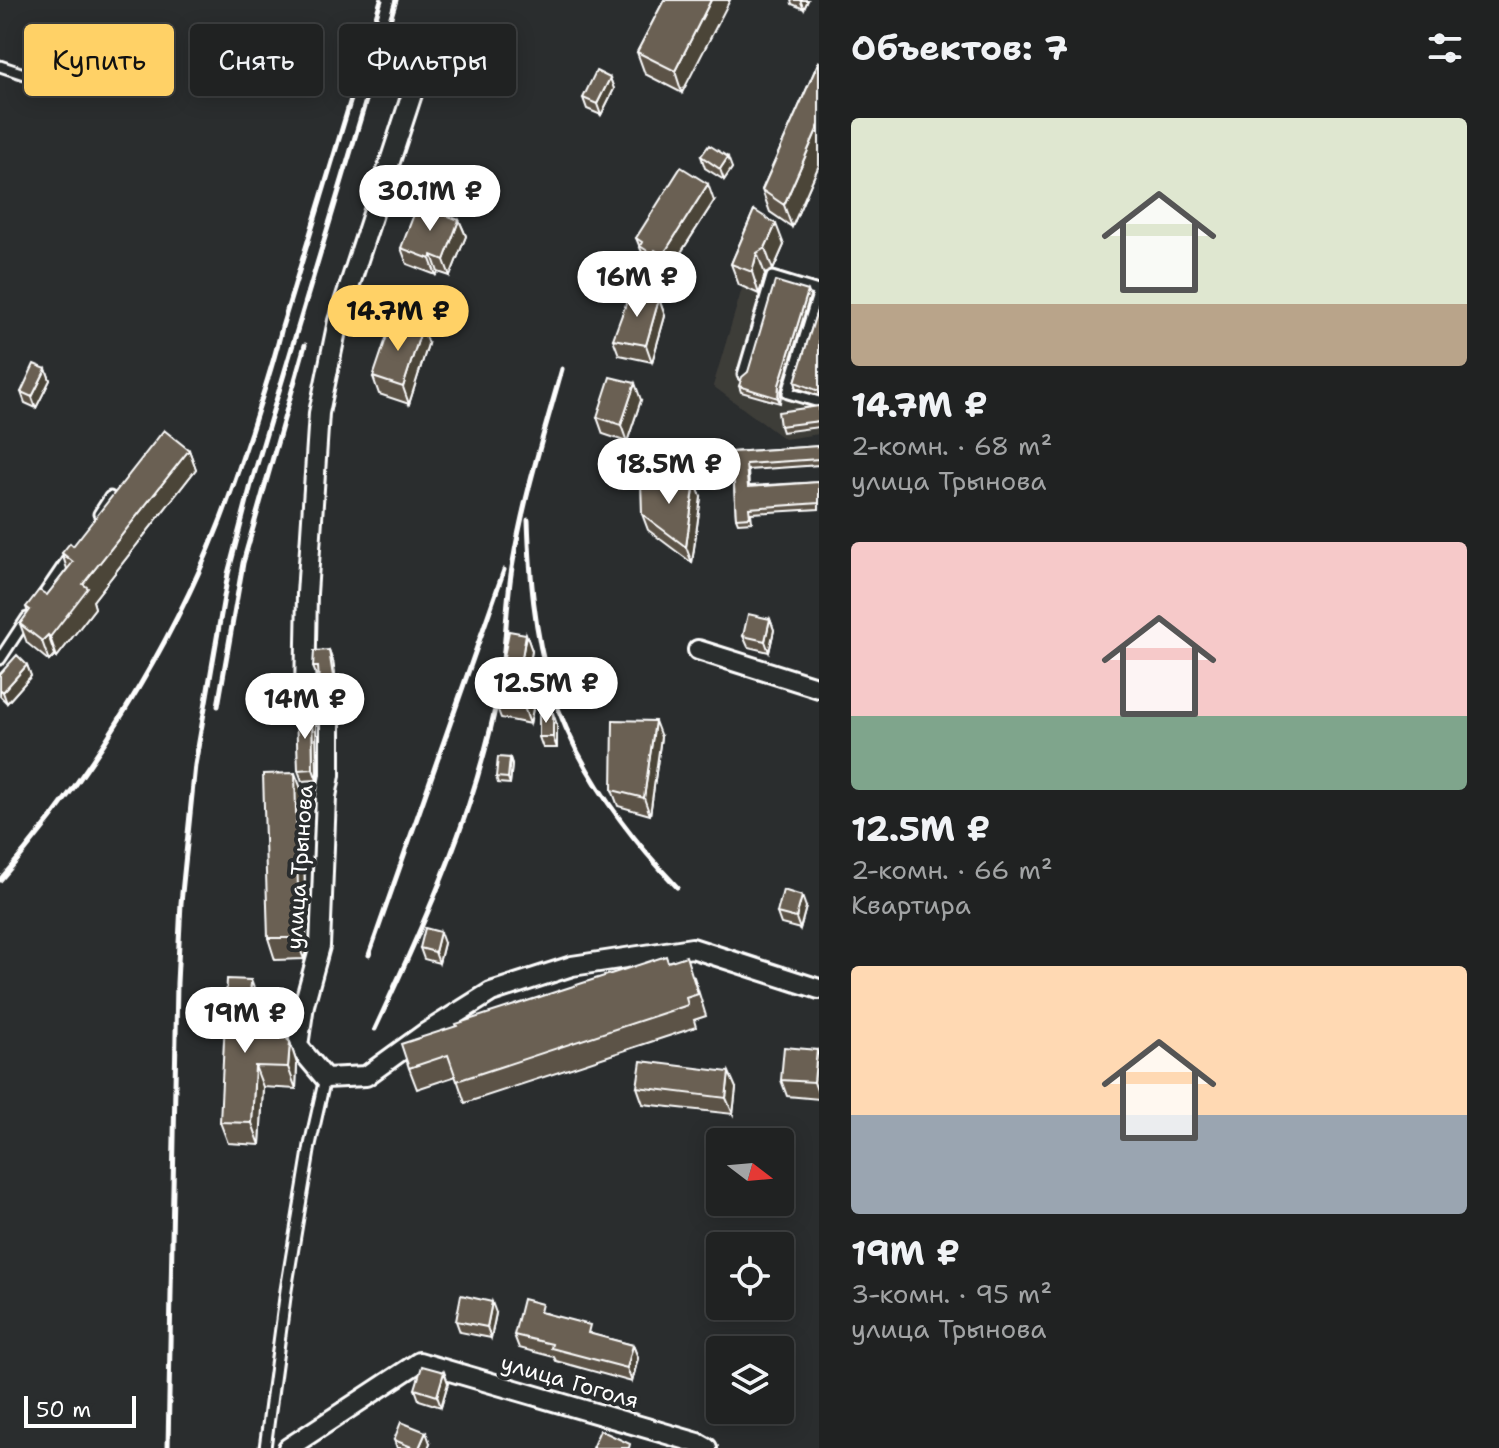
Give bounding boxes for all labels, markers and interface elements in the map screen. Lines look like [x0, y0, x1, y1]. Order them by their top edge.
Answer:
chip: Купить [24, 24, 174, 96]
chip: Снять [190, 24, 323, 96]
chip: Фильтры [339, 24, 516, 96]
text: Объектов: 7 [851, 25, 1068, 71]
icon: filters [1423, 26, 1467, 70]
pin: 30.1M ₽ [356, 165, 504, 233]
icon: home [1087, 170, 1231, 314]
text: 30.1M ₽ [377, 173, 483, 208]
pin: 16M ₽ [581, 251, 693, 319]
text: 16M ₽ [595, 259, 679, 294]
pin: 14.7M ₽ [324, 285, 472, 353]
text: 14.7M ₽ [346, 293, 450, 328]
text: 14.7M ₽ [851, 382, 988, 428]
text: 2-комн. · 68 m² [851, 428, 1052, 463]
pin: 18.5M ₽ [595, 438, 743, 506]
text: 18.5M ₽ [616, 446, 722, 481]
text: улица Трынова [851, 463, 1046, 498]
icon: home [1087, 594, 1231, 738]
pin: 12.5M ₽ [472, 657, 620, 725]
text: 12.5M ₽ [493, 665, 599, 700]
pin: 14M ₽ [249, 673, 361, 741]
text: 14M ₽ [263, 681, 347, 716]
street label: улица Трынова [279, 783, 320, 950]
text: 12.5M ₽ [851, 806, 990, 852]
text: 2-комн. · 66 m² [851, 852, 1053, 887]
text: Квартира [851, 887, 971, 922]
pin: 19M ₽ [189, 987, 301, 1055]
text: 19M ₽ [203, 995, 287, 1030]
icon: home [1087, 1018, 1231, 1162]
north arrow [706, 1128, 794, 1216]
map controls [706, 1128, 794, 1424]
text: 19M ₽ [851, 1230, 960, 1276]
button: locate [706, 1232, 794, 1320]
text: 3-комн. · 95 m² [851, 1276, 1052, 1311]
text: улица Трынова [851, 1311, 1046, 1346]
button: layers [706, 1336, 794, 1424]
street label: улица Гоголя [498, 1348, 642, 1415]
scale bar [24, 1392, 136, 1428]
text: 50 m [36, 1395, 91, 1424]

